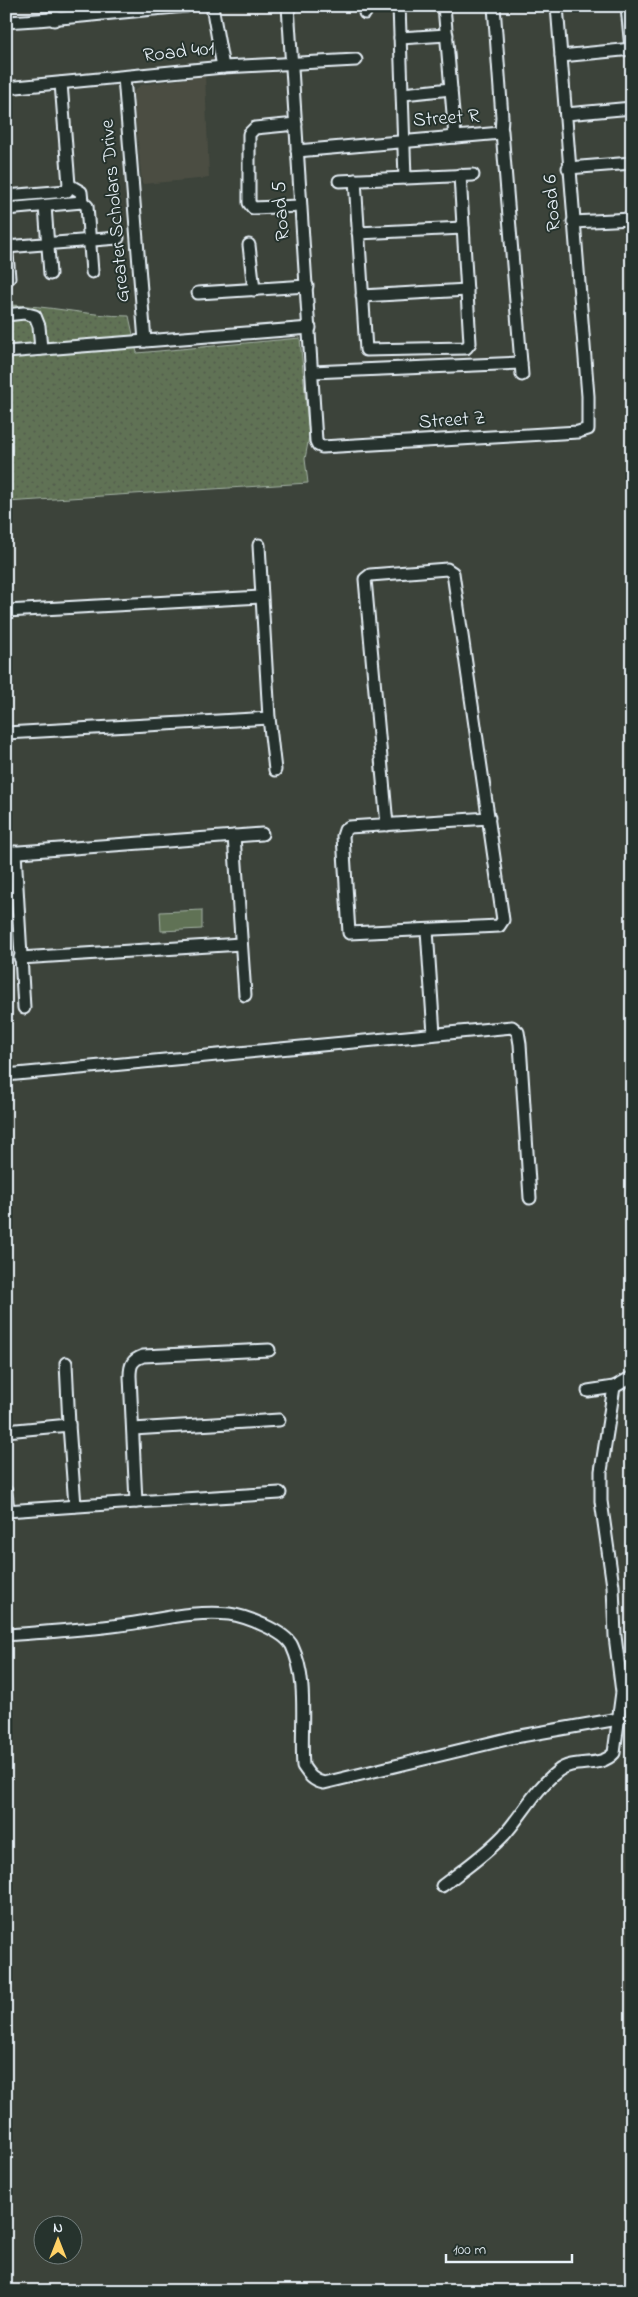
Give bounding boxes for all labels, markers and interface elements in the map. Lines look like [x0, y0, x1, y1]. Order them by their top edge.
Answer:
street label: Road 401 [142, 35, 216, 71]
street label: Street R [412, 102, 481, 136]
street label: Greater Scholars Drive [94, 118, 138, 304]
street label: Road 6 [537, 173, 569, 233]
street label: Road 5 [265, 180, 299, 242]
street label: Street Z [418, 404, 486, 438]
north arrow [32, 2214, 82, 2264]
text: N [53, 2218, 63, 2239]
scale bar [446, 2232, 572, 2264]
text: 100 m [453, 2239, 486, 2261]

